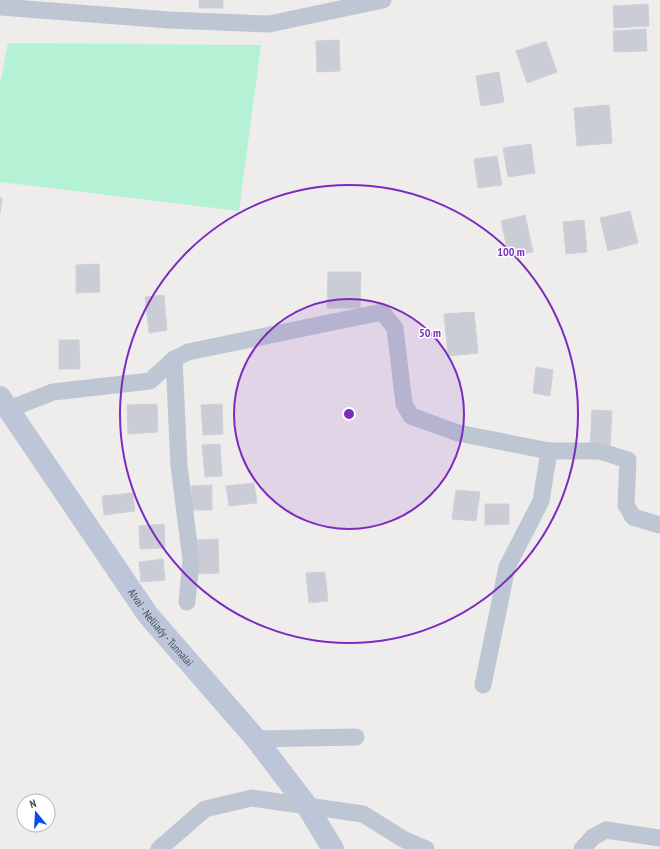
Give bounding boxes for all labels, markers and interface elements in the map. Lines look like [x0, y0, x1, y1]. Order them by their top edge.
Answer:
text: 100 m [497, 244, 525, 259]
text: 50 m [419, 325, 441, 340]
centre of rings [342, 407, 356, 421]
street label: Alvai - Nelliady - Tunnalai [125, 586, 196, 669]
north arrow [16, 793, 56, 833]
text: N [28, 796, 38, 811]

